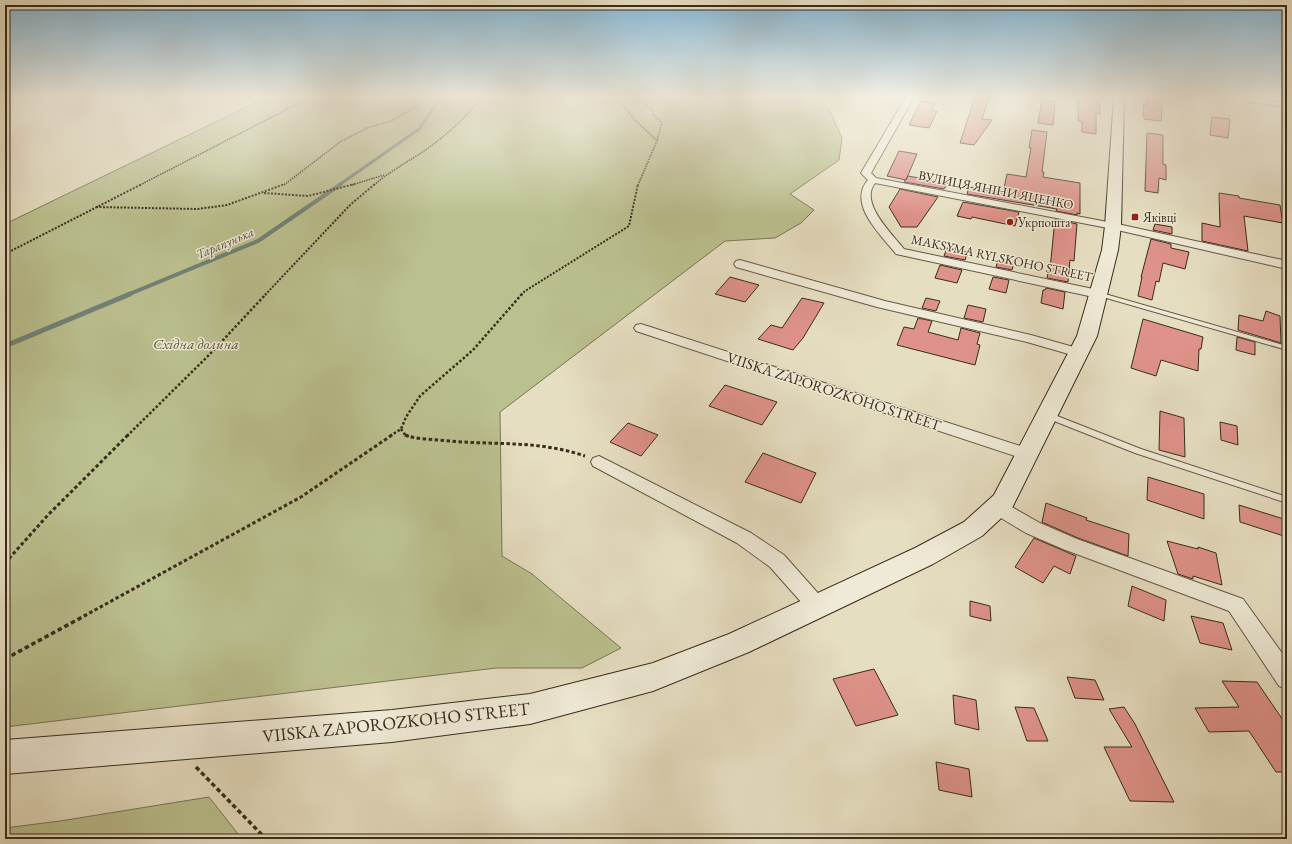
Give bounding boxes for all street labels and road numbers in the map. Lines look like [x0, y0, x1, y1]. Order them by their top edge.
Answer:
street label: ВУЛИЦЯ ЯНІНИ ЯЦЕНКО [917, 167, 1075, 213]
street label: MAKSYMA RYLSKOHO STREET [910, 230, 1095, 286]
street label: VIISKA ZAPOROZKOHO STREET [724, 347, 944, 435]
street label: VIISKA ZAPOROZKOHO STREET [261, 696, 532, 747]

